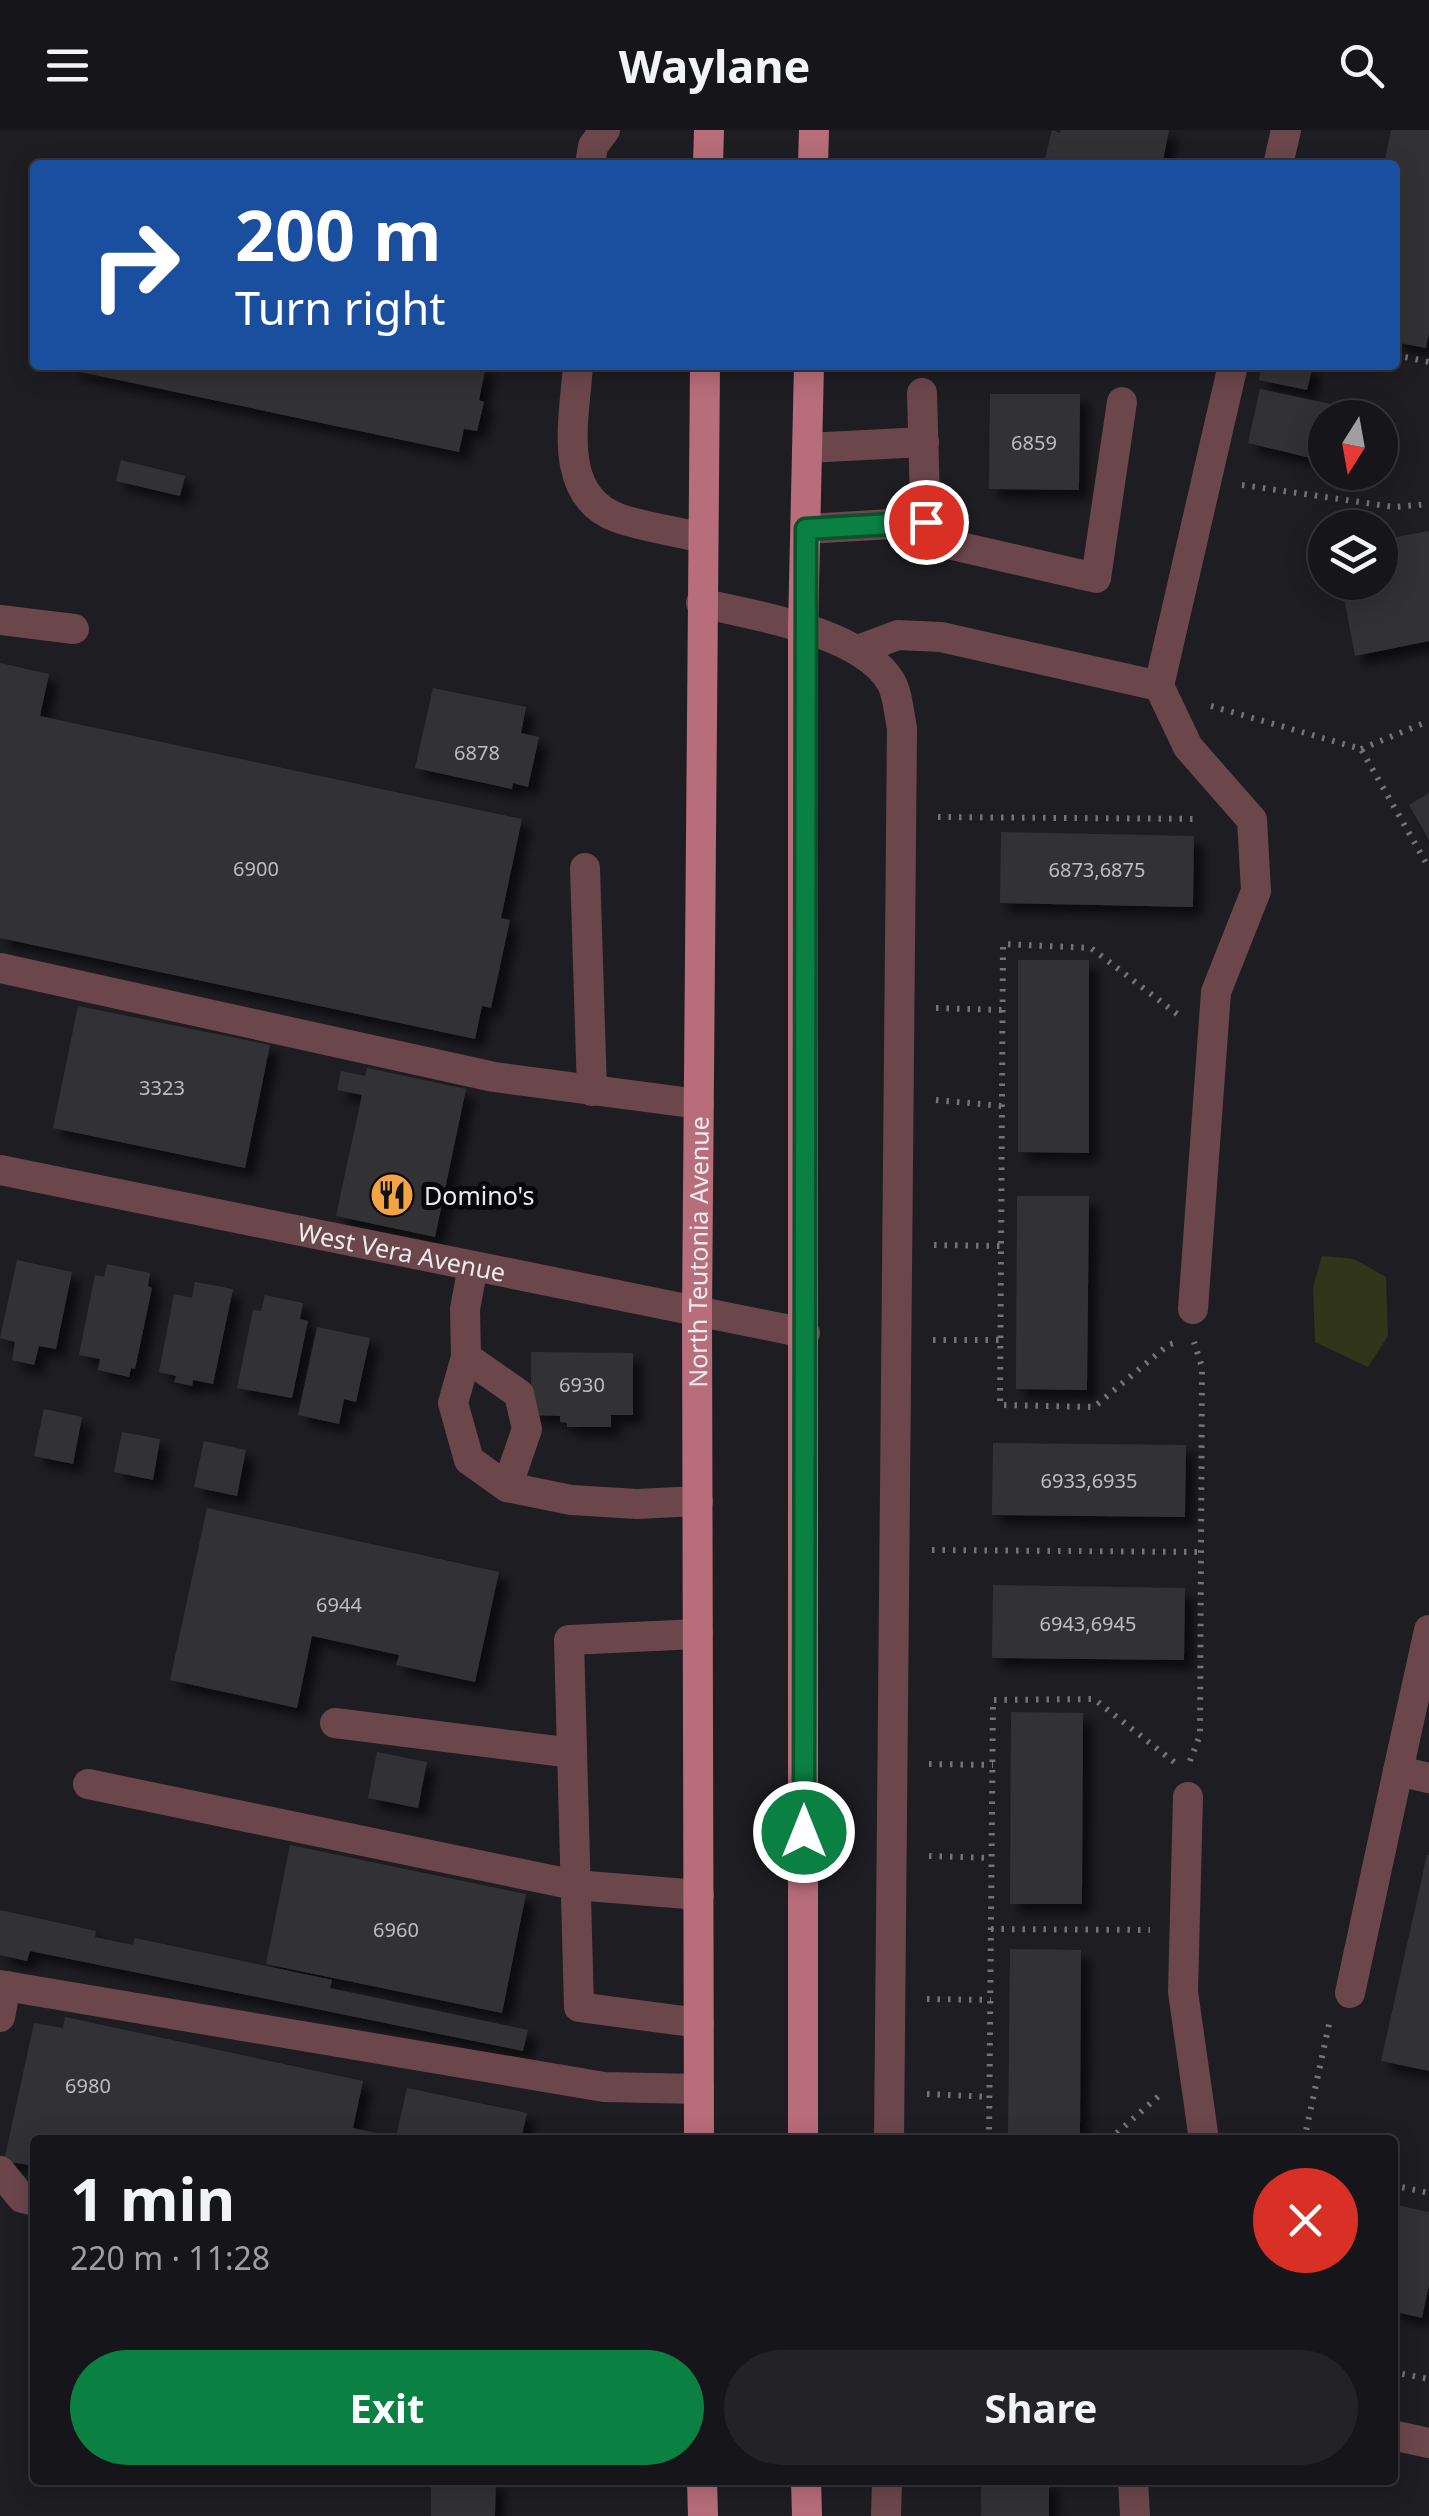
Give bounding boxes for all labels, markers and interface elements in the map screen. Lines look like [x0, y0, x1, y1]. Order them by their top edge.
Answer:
text: Waylane [619, 35, 810, 96]
icon: menu [40, 38, 95, 93]
icon: search [1334, 38, 1389, 93]
text: 200 m [235, 186, 442, 282]
icon: right [70, 200, 200, 330]
text: Turn right [235, 277, 446, 338]
north arrow [1308, 400, 1398, 490]
map controls [1308, 400, 1398, 600]
house number: 6859 [1011, 429, 1057, 456]
pin [884, 480, 969, 565]
icon: arrive [899, 495, 954, 550]
button: layers [1308, 510, 1398, 600]
house number: 6878 [454, 739, 500, 766]
house number: 6900 [233, 855, 279, 882]
house number: 6873,6875 [1049, 856, 1145, 883]
house number: 3323 [139, 1074, 185, 1101]
street label: North Teutonia Avenue [680, 1116, 716, 1388]
restaurant icon: Domino's [369, 1172, 415, 1218]
place label: Domino's [424, 1178, 534, 1212]
street label: West Vera Avenue [295, 1214, 509, 1289]
house number: 6930 [559, 1371, 605, 1398]
house number: 6933,6935 [1041, 1467, 1137, 1494]
house number: 6944 [316, 1591, 362, 1618]
house number: 6943,6945 [1040, 1610, 1136, 1637]
position arrow [752, 1780, 856, 1884]
house number: 6960 [373, 1916, 419, 1943]
house number: 6980 [65, 2072, 111, 2099]
text: 1 min [70, 2157, 235, 2239]
button: close [1253, 2168, 1358, 2273]
text: 220 m · 11:28 [70, 2236, 270, 2279]
button: Exit [70, 2350, 704, 2465]
button: Share [724, 2350, 1358, 2465]

